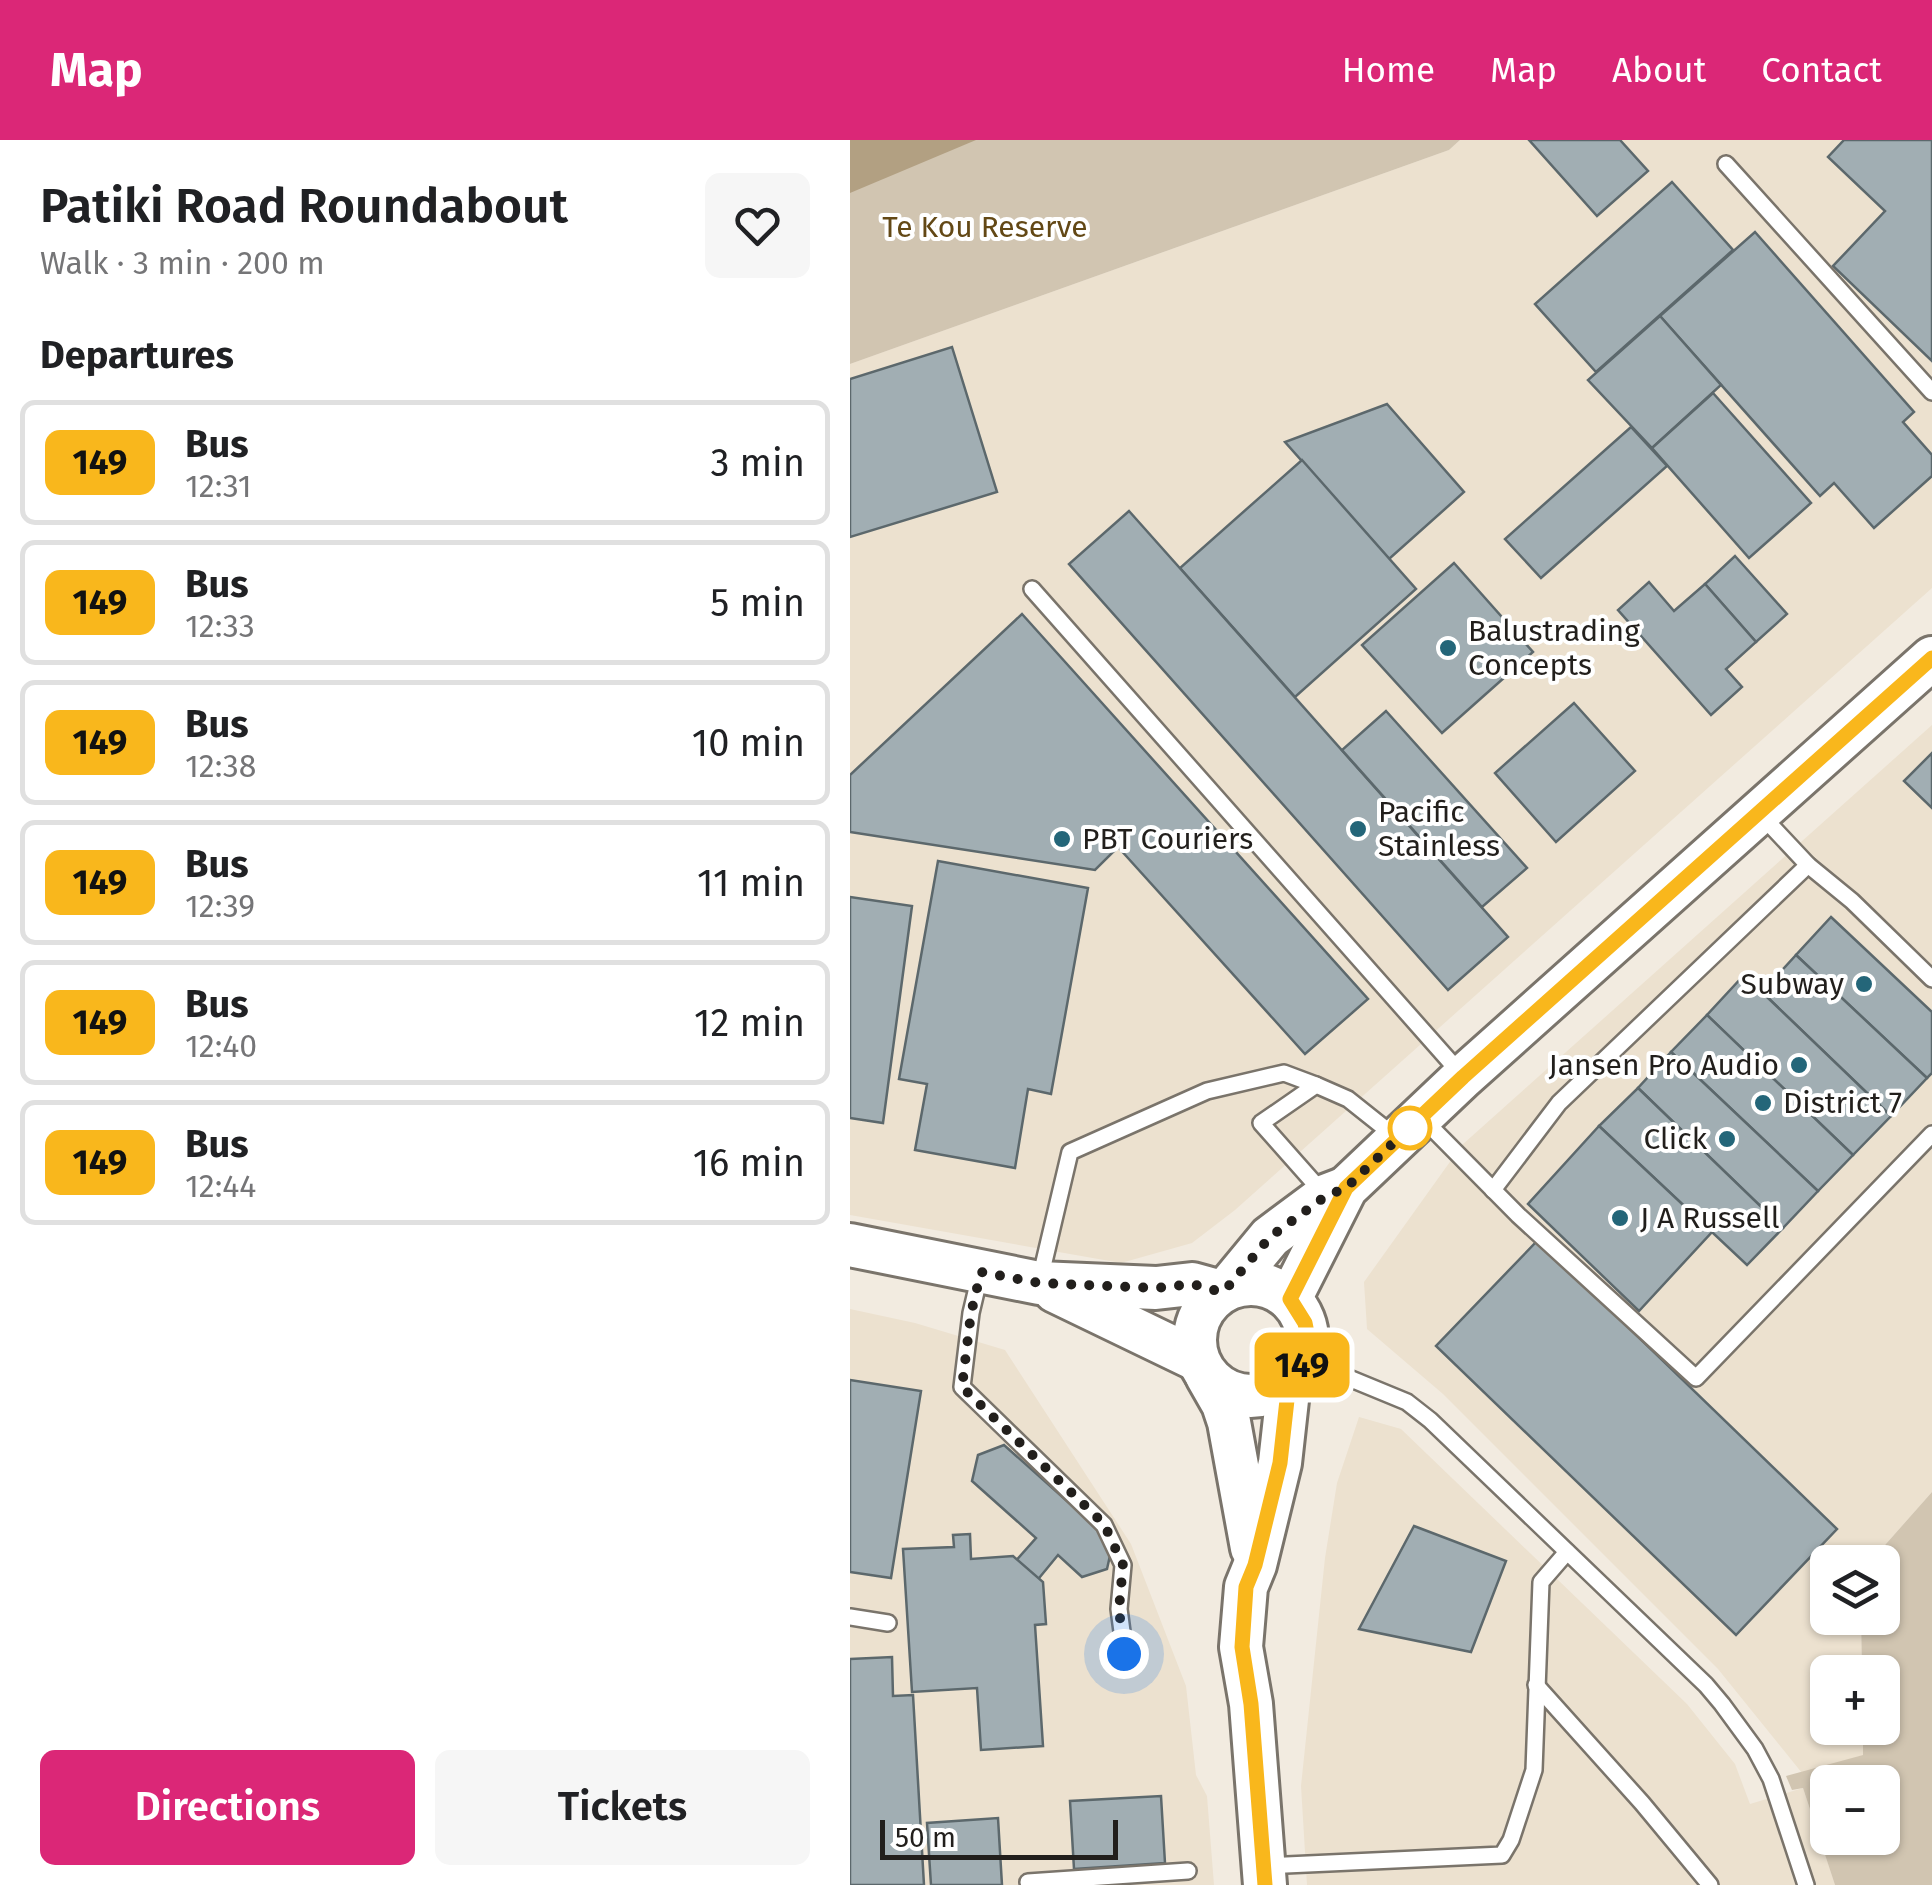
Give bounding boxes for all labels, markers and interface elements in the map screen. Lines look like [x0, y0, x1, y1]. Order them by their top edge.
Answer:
text: Map [50, 41, 143, 99]
text: Home [1342, 49, 1435, 91]
text: Map [1490, 49, 1557, 91]
text: About [1612, 49, 1706, 91]
text: Contact [1761, 49, 1882, 91]
button: heart [705, 173, 810, 278]
text: Patiki Road Roundabout [40, 177, 568, 235]
park label: Te Kou Reserve [882, 209, 1088, 245]
text: Walk · 3 min · 200 m [40, 244, 325, 282]
text: Departures [40, 332, 234, 378]
text: Bus [185, 421, 249, 467]
text: 3 min [710, 440, 805, 486]
text: 149 [73, 441, 127, 483]
text: 12:31 [185, 467, 252, 505]
text: Bus [185, 561, 249, 607]
text: 5 min [710, 580, 805, 626]
text: 149 [73, 581, 127, 623]
text: 12:33 [185, 607, 255, 645]
place label: Balustrading Concepts [1468, 613, 1640, 683]
marker: Balustrading Concepts [1437, 637, 1459, 659]
text: Bus [185, 701, 249, 747]
text: 10 min [692, 720, 805, 766]
text: 149 [73, 721, 127, 763]
text: 12:38 [185, 747, 256, 785]
place label: Pacific Stainless [1378, 794, 1500, 864]
marker: Pacific Stainless [1347, 818, 1369, 840]
place label: PBT Couriers [1082, 821, 1253, 857]
marker: PBT Couriers [1051, 828, 1073, 850]
text: Bus [185, 841, 249, 887]
text: 11 min [697, 860, 805, 906]
text: 149 [73, 861, 127, 903]
text: 12:39 [185, 887, 255, 925]
place label: Subway [1741, 966, 1844, 1002]
marker: Subway [1853, 973, 1875, 995]
text: Bus [185, 981, 249, 1027]
text: 12 min [694, 1000, 805, 1046]
text: 149 [73, 1001, 127, 1043]
text: 12:40 [185, 1027, 257, 1065]
place label: Jansen Pro Audio [1549, 1047, 1779, 1083]
marker: Jansen Pro Audio [1788, 1054, 1810, 1076]
place label: District 7 [1783, 1085, 1902, 1121]
marker: District 7 [1752, 1092, 1774, 1114]
unlabelled marker [1389, 1107, 1431, 1149]
text: Bus [185, 1121, 249, 1167]
place label: Click [1644, 1121, 1708, 1157]
marker: Click [1716, 1128, 1738, 1150]
text: 16 min [693, 1140, 805, 1186]
text: 149 [73, 1141, 127, 1183]
text: 12:44 [185, 1167, 256, 1205]
place label: J A Russell [1640, 1200, 1780, 1236]
marker: J A Russell [1609, 1207, 1631, 1229]
line badge: 149 [1244, 1332, 1360, 1398]
text: 149 [1275, 1344, 1329, 1386]
map controls [1810, 1545, 1900, 1855]
button: layers [1810, 1545, 1900, 1635]
your location [1099, 1629, 1149, 1679]
button: + [1810, 1655, 1900, 1745]
button: Directions [40, 1750, 415, 1865]
button: Tickets [435, 1750, 810, 1865]
button: − [1810, 1765, 1900, 1855]
scale bar [880, 1815, 1118, 1860]
text: 50 m [895, 1821, 956, 1854]

